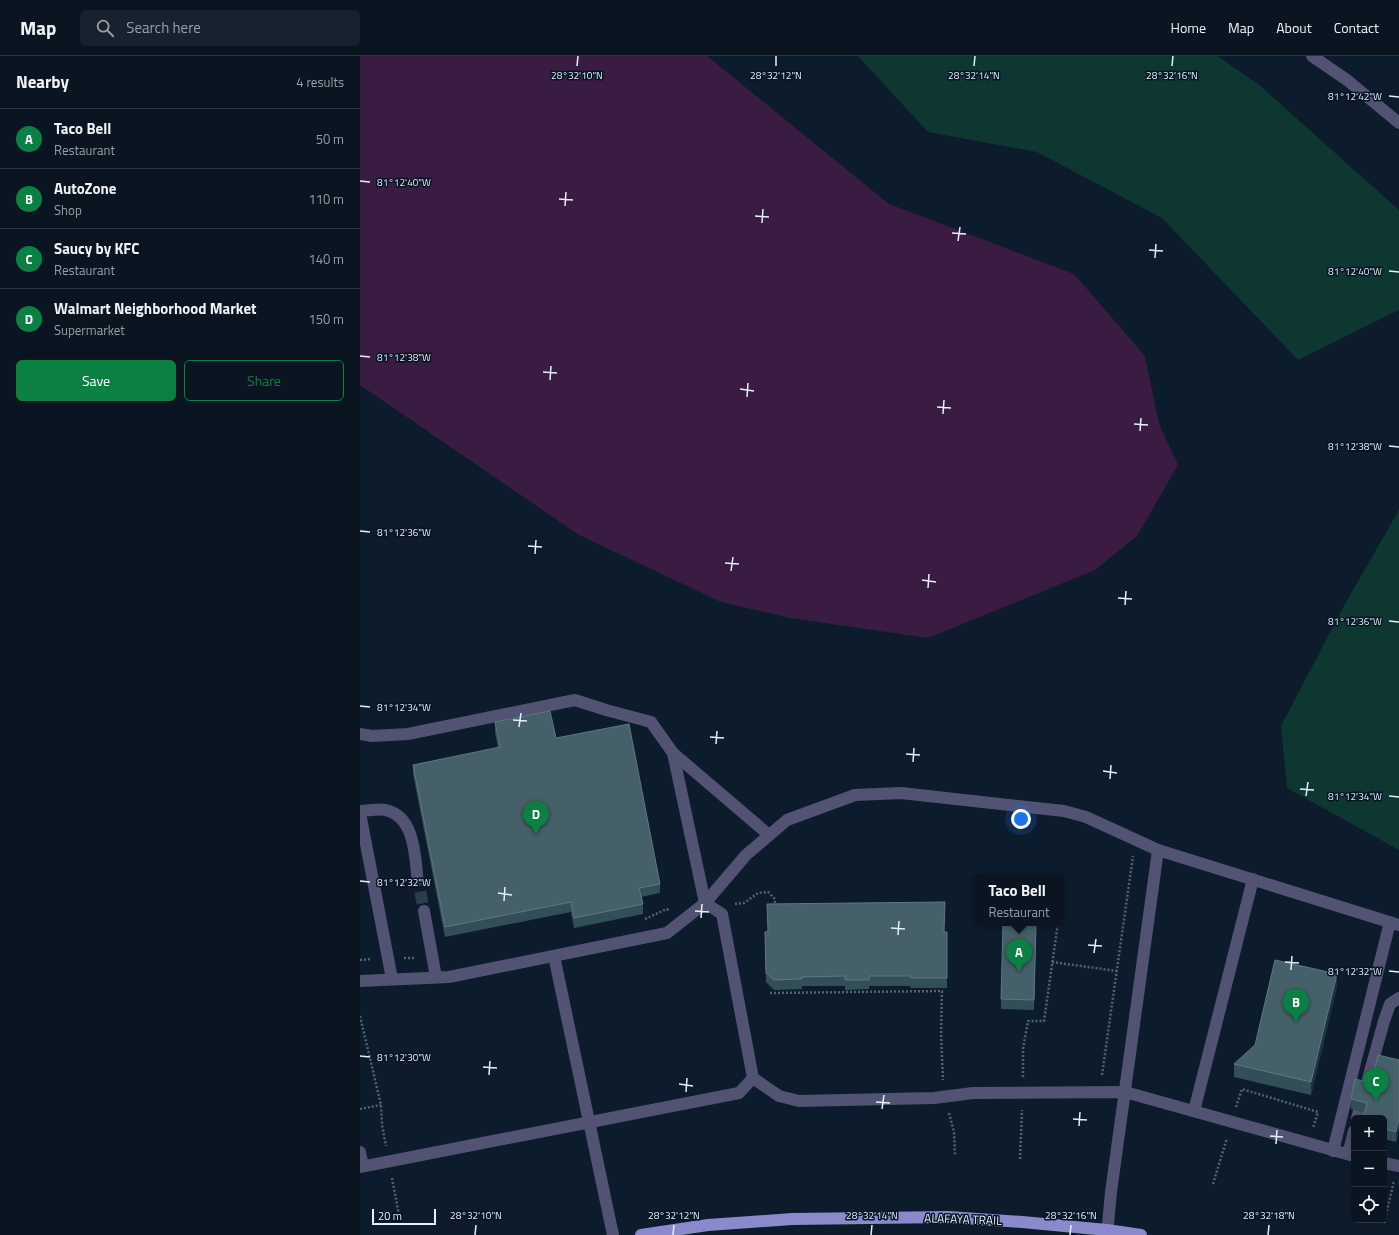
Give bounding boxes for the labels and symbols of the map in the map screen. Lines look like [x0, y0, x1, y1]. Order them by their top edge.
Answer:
text: 28°32'10"N [551, 68, 603, 83]
text: 28°32'12"N [750, 68, 802, 83]
text: 28°32'14"N [948, 68, 1000, 83]
text: 28°32'16"N [1146, 68, 1198, 83]
text: 81°12'42"W [1328, 89, 1382, 104]
text: 81°12'40"W [377, 175, 431, 190]
text: 81°12'40"W [1328, 264, 1382, 279]
text: 81°12'38"W [377, 350, 431, 365]
text: 81°12'38"W [1328, 439, 1382, 454]
text: 81°12'36"W [377, 525, 431, 540]
text: 81°12'36"W [1328, 614, 1382, 629]
text: 81°12'34"W [377, 700, 431, 715]
text: 81°12'34"W [1328, 789, 1382, 804]
pin: D [523, 801, 549, 834]
your location [1011, 809, 1031, 829]
text: 81°12'32"W [377, 875, 431, 890]
pin: A [1006, 939, 1032, 972]
text: 81°12'32"W [1328, 964, 1382, 979]
pin: B [1283, 989, 1309, 1022]
text: 81°12'30"W [377, 1050, 431, 1065]
pin: C [1363, 1068, 1389, 1101]
scale bar [372, 1207, 436, 1226]
text: 28°32'10"N [450, 1208, 502, 1223]
text: 28°32'12"N [648, 1208, 700, 1223]
text: 28°32'14"N [846, 1208, 898, 1223]
street label: ALAFAYA TRAIL [924, 1208, 1002, 1230]
text: 28°32'16"N [1045, 1208, 1097, 1223]
text: 28°32'18"N [1243, 1208, 1295, 1223]

